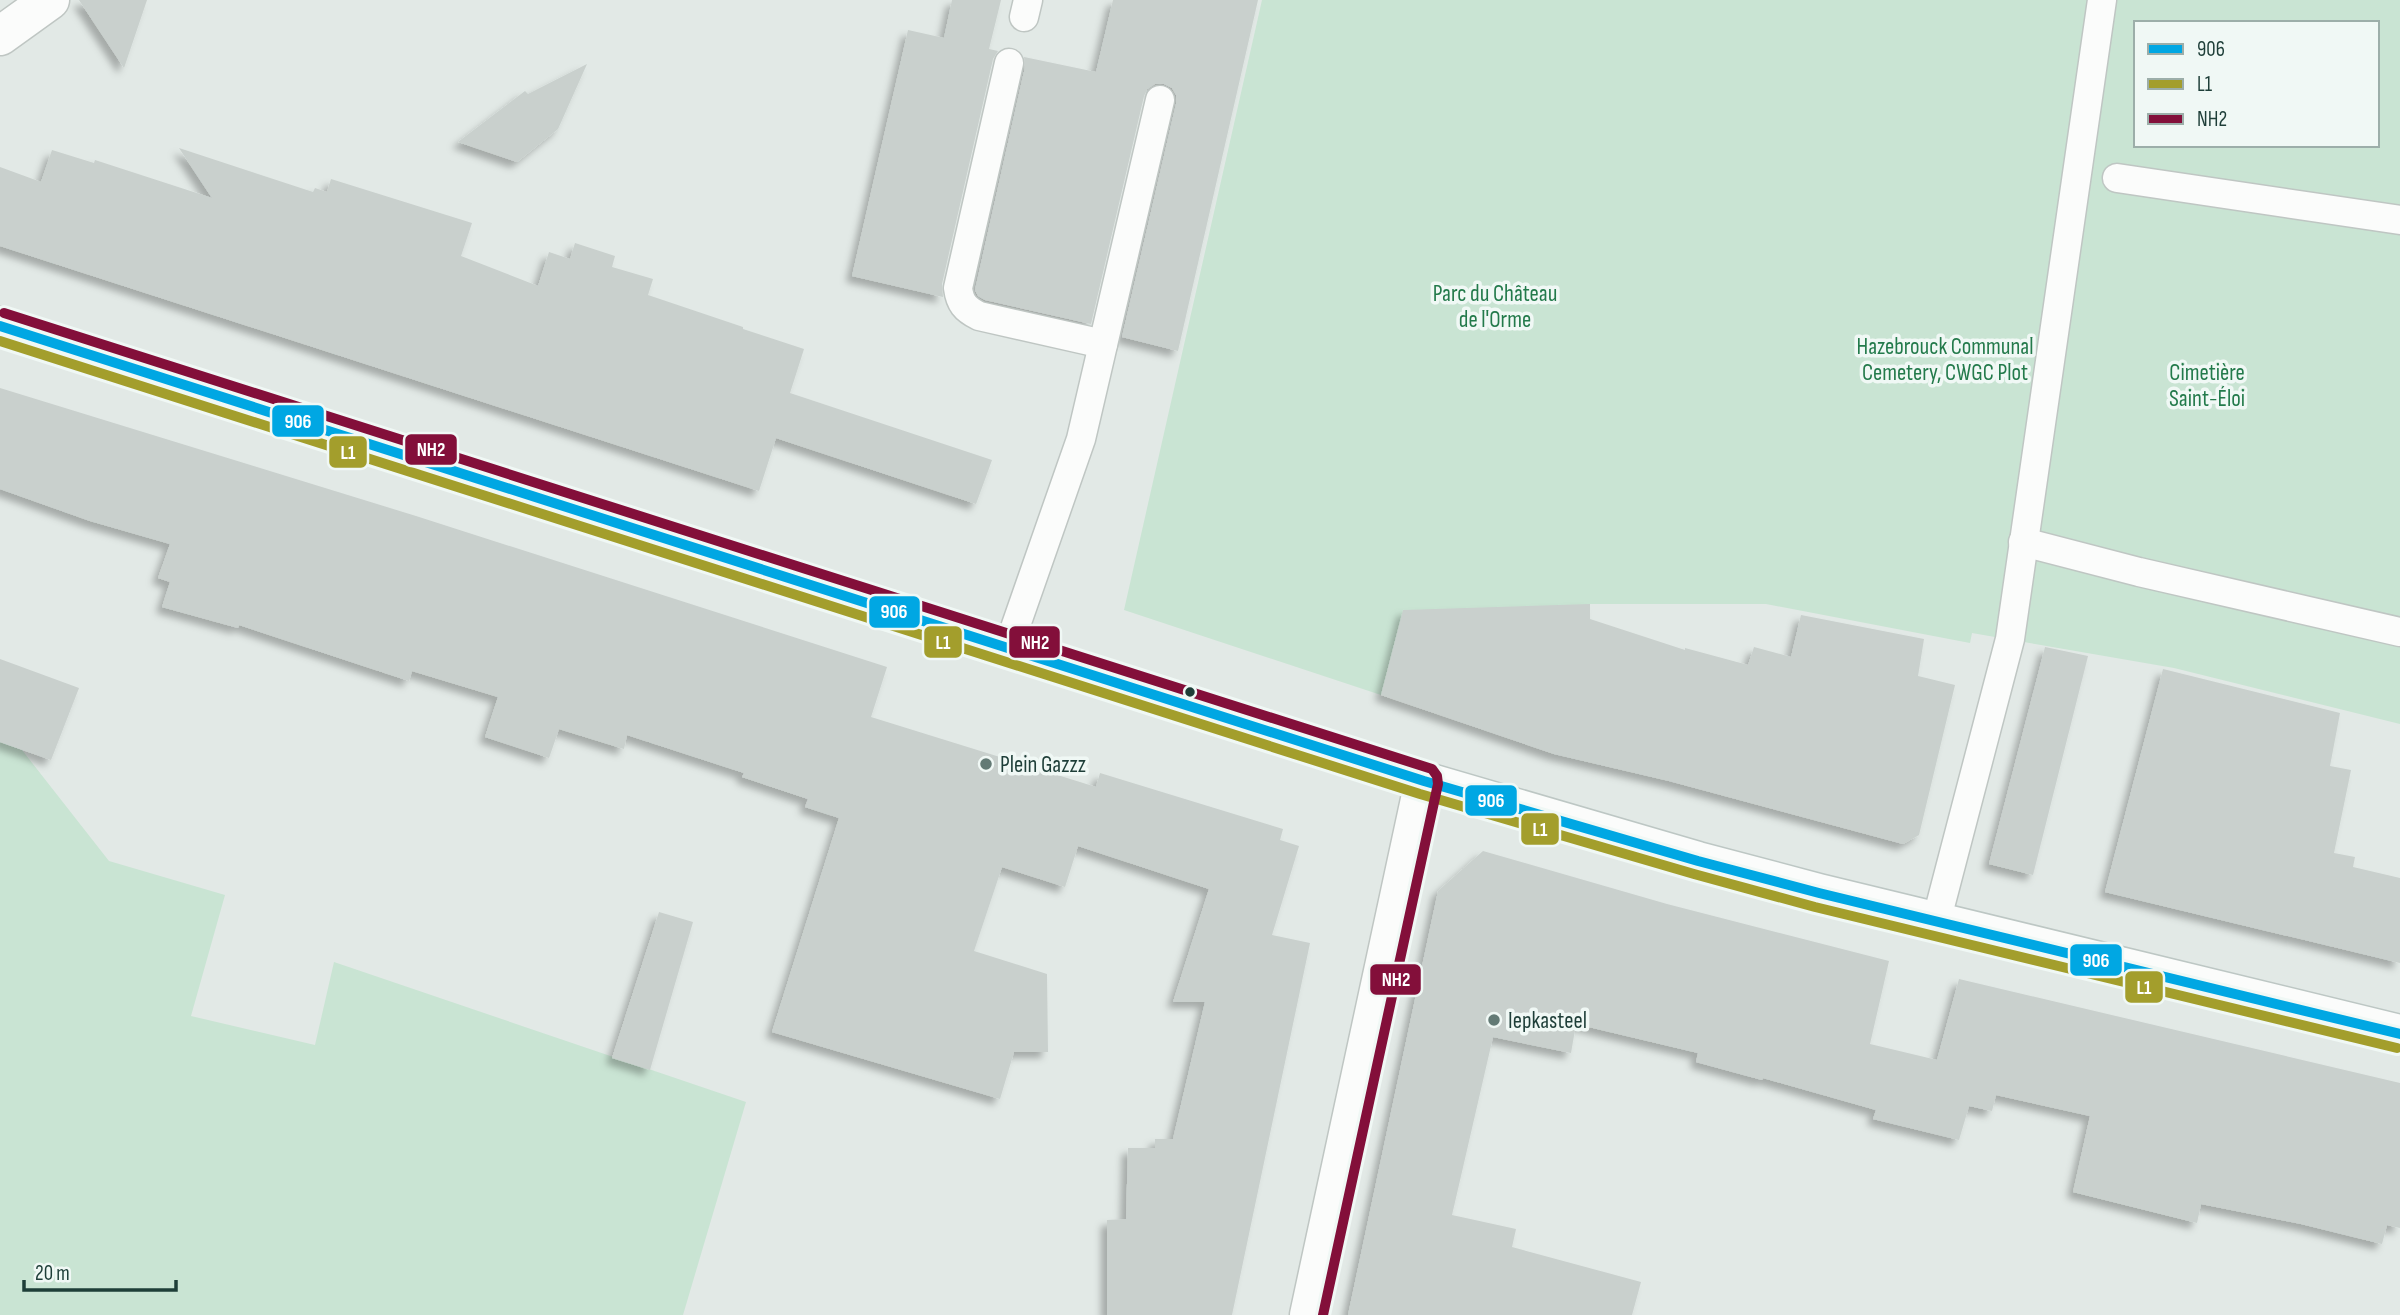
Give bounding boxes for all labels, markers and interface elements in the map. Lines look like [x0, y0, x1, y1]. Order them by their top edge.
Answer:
legend [2134, 21, 2379, 147]
text: 906 [2197, 37, 2225, 62]
text: L1 [2197, 72, 2213, 97]
text: NH2 [2197, 107, 2227, 132]
park label: Parc du Château de l'Orme [1433, 280, 1557, 334]
park label: Hazebrouck Communal Cemetery, CWGC Plot [1857, 333, 2033, 387]
park label: Cimetière Saint-Éloi [2169, 359, 2245, 413]
line badge: 906 [271, 404, 325, 438]
text: 906 [285, 411, 312, 434]
line badge: NH2 [404, 433, 458, 466]
line badge: L1 [328, 435, 368, 469]
text: NH2 [417, 439, 445, 462]
text: L1 [341, 442, 356, 465]
line badge: 906 [868, 595, 921, 629]
text: 906 [881, 601, 908, 624]
line badge: L1 [923, 625, 963, 659]
line badge: NH2 [1008, 625, 1061, 659]
text: L1 [936, 632, 951, 655]
text: NH2 [1021, 632, 1049, 655]
unlabelled marker [1183, 685, 1197, 699]
place label: Plein Gazzz [1000, 751, 1086, 779]
marker: Plein Gazzz [978, 756, 994, 772]
line badge: 906 [1464, 784, 1518, 817]
text: 906 [1478, 790, 1505, 813]
line badge: L1 [1520, 812, 1560, 846]
text: L1 [1533, 819, 1548, 842]
line badge: 906 [2069, 943, 2123, 977]
text: 906 [2083, 950, 2110, 973]
line badge: NH2 [1369, 963, 1422, 996]
text: NH2 [1382, 969, 1410, 992]
line badge: L1 [2124, 970, 2164, 1004]
text: L1 [2137, 977, 2152, 1000]
place label: Iepkasteel [1508, 1007, 1587, 1035]
marker: Iepkasteel [1486, 1012, 1502, 1028]
scale bar [24, 1248, 177, 1292]
text: 20 m [35, 1261, 70, 1286]

